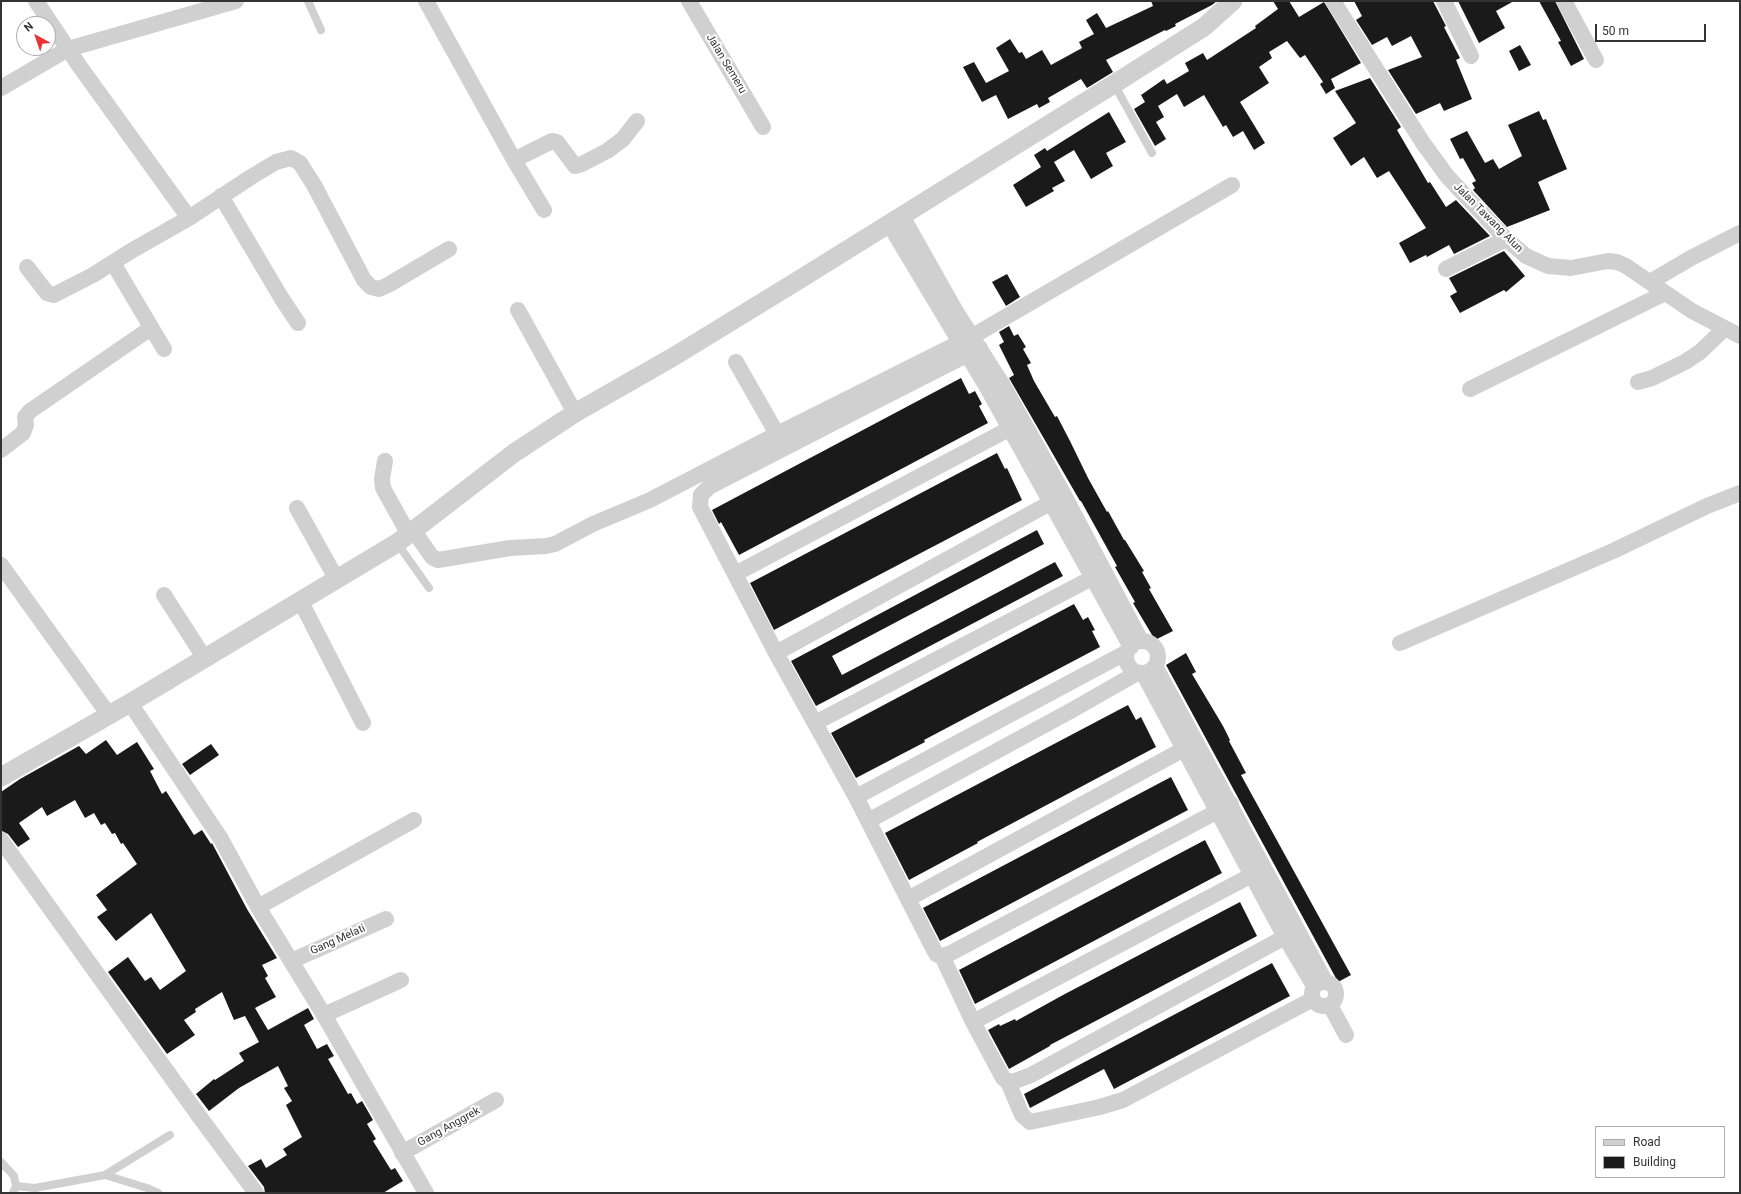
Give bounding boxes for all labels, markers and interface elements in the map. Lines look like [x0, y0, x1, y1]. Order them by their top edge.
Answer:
north arrow [16, 16, 56, 56]
scale bar [1597, 16, 1708, 42]
text: N [21, 20, 36, 35]
text: 50 m [1602, 24, 1629, 38]
street label: Jalan Semeru [703, 32, 749, 96]
street label: Jalan Tawang Alun [1451, 181, 1525, 255]
street label: Gang Melati [308, 922, 368, 958]
street label: Gang Anggrek [416, 1104, 482, 1150]
legend [1595, 1126, 1725, 1178]
text: Road [1633, 1135, 1661, 1149]
text: Building [1633, 1155, 1676, 1169]

